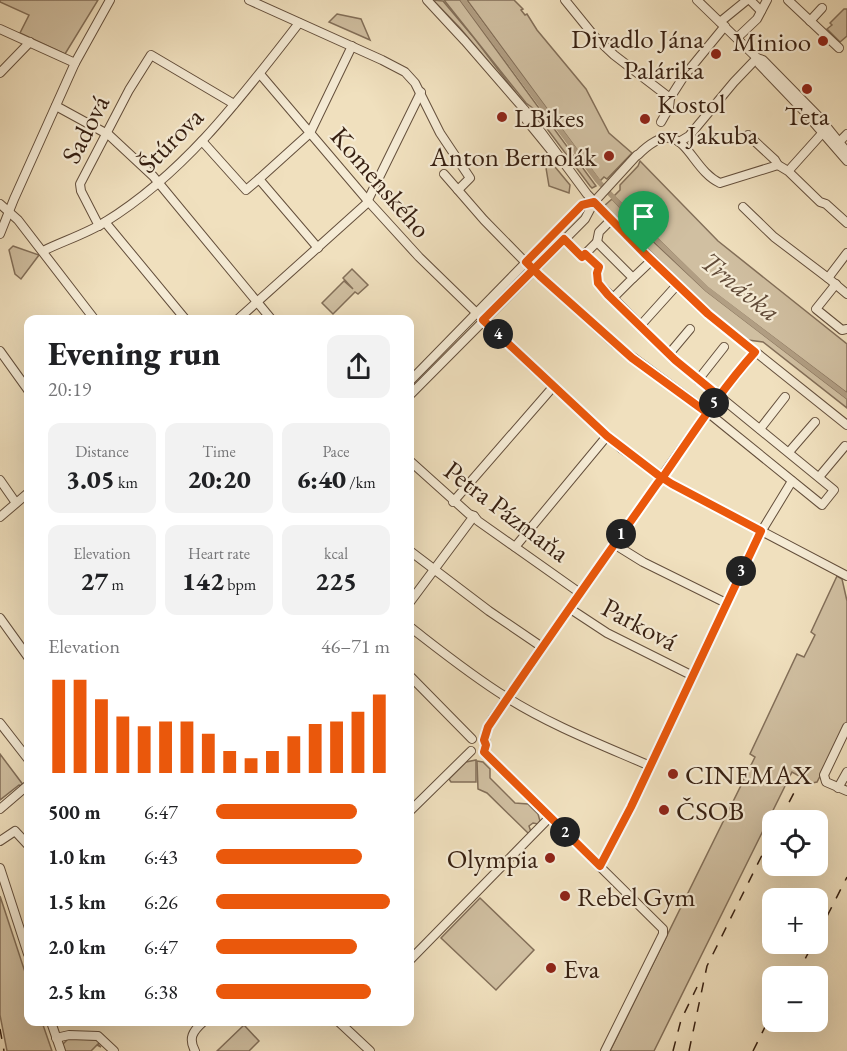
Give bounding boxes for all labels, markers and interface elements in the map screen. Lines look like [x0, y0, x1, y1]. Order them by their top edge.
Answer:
place label: Divadlo Jána Palárika [571, 21, 704, 87]
place label: Minioo [732, 24, 811, 59]
marker: Minioo [816, 34, 830, 48]
marker: Divadlo Jána Palárika [709, 47, 723, 61]
marker: Teta [800, 82, 814, 96]
place label: Kostol sv. Jakuba [657, 86, 758, 152]
street label: Sadová [53, 89, 117, 169]
place label: Teta [784, 98, 830, 133]
street label: Štúrova [130, 99, 211, 180]
place label: LBikes [514, 100, 584, 135]
marker: LBikes [495, 110, 509, 124]
marker: Kostol sv. Jakuba [638, 112, 652, 126]
street label: Komenského [323, 119, 439, 245]
place label: Anton Bernolák [429, 139, 597, 174]
marker: Anton Bernolák [602, 149, 616, 163]
pin [618, 191, 669, 253]
icon: arrive [627, 200, 660, 233]
water label: Trnávka [694, 243, 788, 329]
pin: 4 [483, 319, 513, 349]
text: 4 [494, 323, 502, 344]
text: Evening run [48, 332, 220, 375]
button: share [327, 335, 390, 398]
text: 20:19 [48, 376, 91, 402]
pin: 5 [699, 388, 729, 418]
text: 5 [710, 392, 718, 413]
text: Distance [75, 441, 129, 462]
text: Time [202, 441, 236, 462]
text: Pace [323, 441, 349, 462]
street label: Petra Pázmaňa [437, 452, 577, 570]
text: 3.05 [66, 462, 115, 496]
text: 20:20 [187, 462, 251, 496]
text: 6:40 [296, 462, 346, 496]
text: km [115, 472, 138, 493]
text: /km [346, 472, 376, 493]
pin: 1 [606, 519, 636, 549]
text: 1 [617, 523, 625, 544]
text: Elevation [73, 543, 131, 564]
text: Heart rate [188, 543, 250, 564]
text: kcal [324, 543, 348, 564]
pin: 3 [726, 556, 756, 586]
text: 3 [737, 560, 745, 581]
text: 27 [80, 564, 108, 598]
text: 142 [182, 564, 224, 598]
text: 225 [315, 564, 357, 598]
text: m [108, 574, 124, 595]
text: bpm [224, 574, 256, 595]
street label: Parková [596, 589, 684, 659]
text: Elevation [48, 633, 120, 659]
text: 46–71 m [321, 633, 390, 659]
place label: CINEMAX [685, 757, 812, 792]
marker: CINEMAX [666, 767, 680, 781]
place label: ČSOB [676, 793, 744, 828]
text: 500 m [48, 799, 101, 825]
text: 6:47 [144, 799, 178, 825]
marker: ČSOB [657, 803, 671, 817]
map controls [762, 810, 828, 1032]
button: locate [762, 810, 828, 876]
pin: 2 [550, 817, 580, 847]
text: 2 [561, 821, 569, 842]
place label: Olympia [447, 841, 538, 876]
text: 1.0 km [48, 844, 106, 870]
text: 6:43 [144, 844, 178, 870]
marker: Olympia [543, 851, 557, 865]
place label: Rebel Gym [577, 879, 696, 914]
button: + [762, 888, 828, 954]
text: 1.5 km [48, 889, 106, 915]
text: 6:26 [144, 889, 178, 915]
marker: Rebel Gym [558, 889, 572, 903]
text: 2.0 km [48, 934, 106, 960]
text: 6:47 [144, 934, 178, 960]
place label: Eva [563, 951, 600, 986]
marker: Eva [544, 961, 558, 975]
button: − [762, 966, 828, 1032]
text: 2.5 km [48, 979, 106, 1005]
text: 6:38 [144, 979, 178, 1005]

